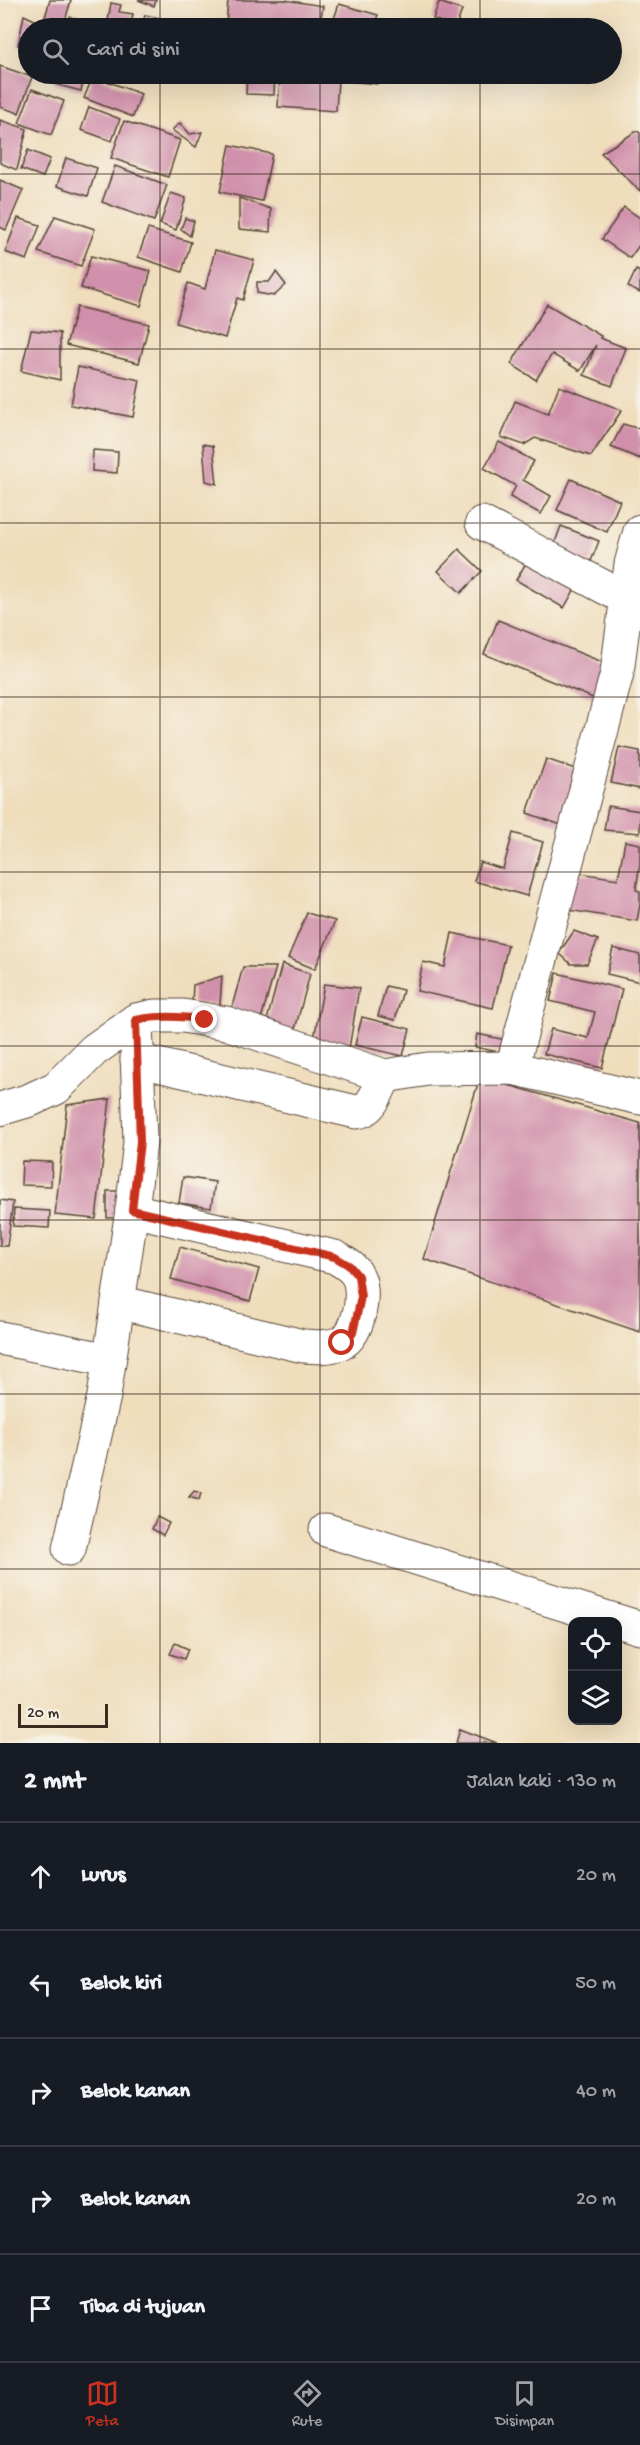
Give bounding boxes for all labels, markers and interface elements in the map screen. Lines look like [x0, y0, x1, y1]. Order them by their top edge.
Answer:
search box [18, 18, 622, 84]
icon: search [39, 35, 72, 68]
text: Cari di sini [87, 38, 180, 64]
route end [191, 1006, 217, 1032]
route start [328, 1329, 354, 1355]
map controls [568, 1617, 622, 1725]
button: locate [568, 1617, 622, 1671]
button: layers [568, 1671, 622, 1725]
scale bar [18, 1701, 108, 1728]
text: 20 m [27, 1705, 59, 1724]
text: 2 mnt [24, 1767, 84, 1798]
text: Jalan kaki · 130 m [467, 1771, 616, 1794]
icon: ahead [24, 1860, 57, 1893]
text: Lurus [81, 1863, 126, 1889]
text: 20 m [576, 1865, 616, 1888]
icon: left [24, 1968, 57, 2001]
text: Belok kiri [81, 1971, 162, 1997]
text: 50 m [575, 1973, 616, 1996]
icon: right [24, 2076, 57, 2109]
text: Belok kanan [81, 2079, 190, 2105]
text: 40 m [576, 2081, 616, 2104]
icon: right [24, 2184, 57, 2217]
text: Belok kanan [81, 2187, 190, 2213]
text: 20 m [576, 2189, 616, 2212]
icon: arrive [24, 2292, 57, 2325]
text: Tiba di tujuan [81, 2295, 205, 2321]
tab: Peta [86, 2377, 119, 2432]
tab: Rute [291, 2377, 324, 2432]
tab: Disimpan [495, 2377, 554, 2432]

